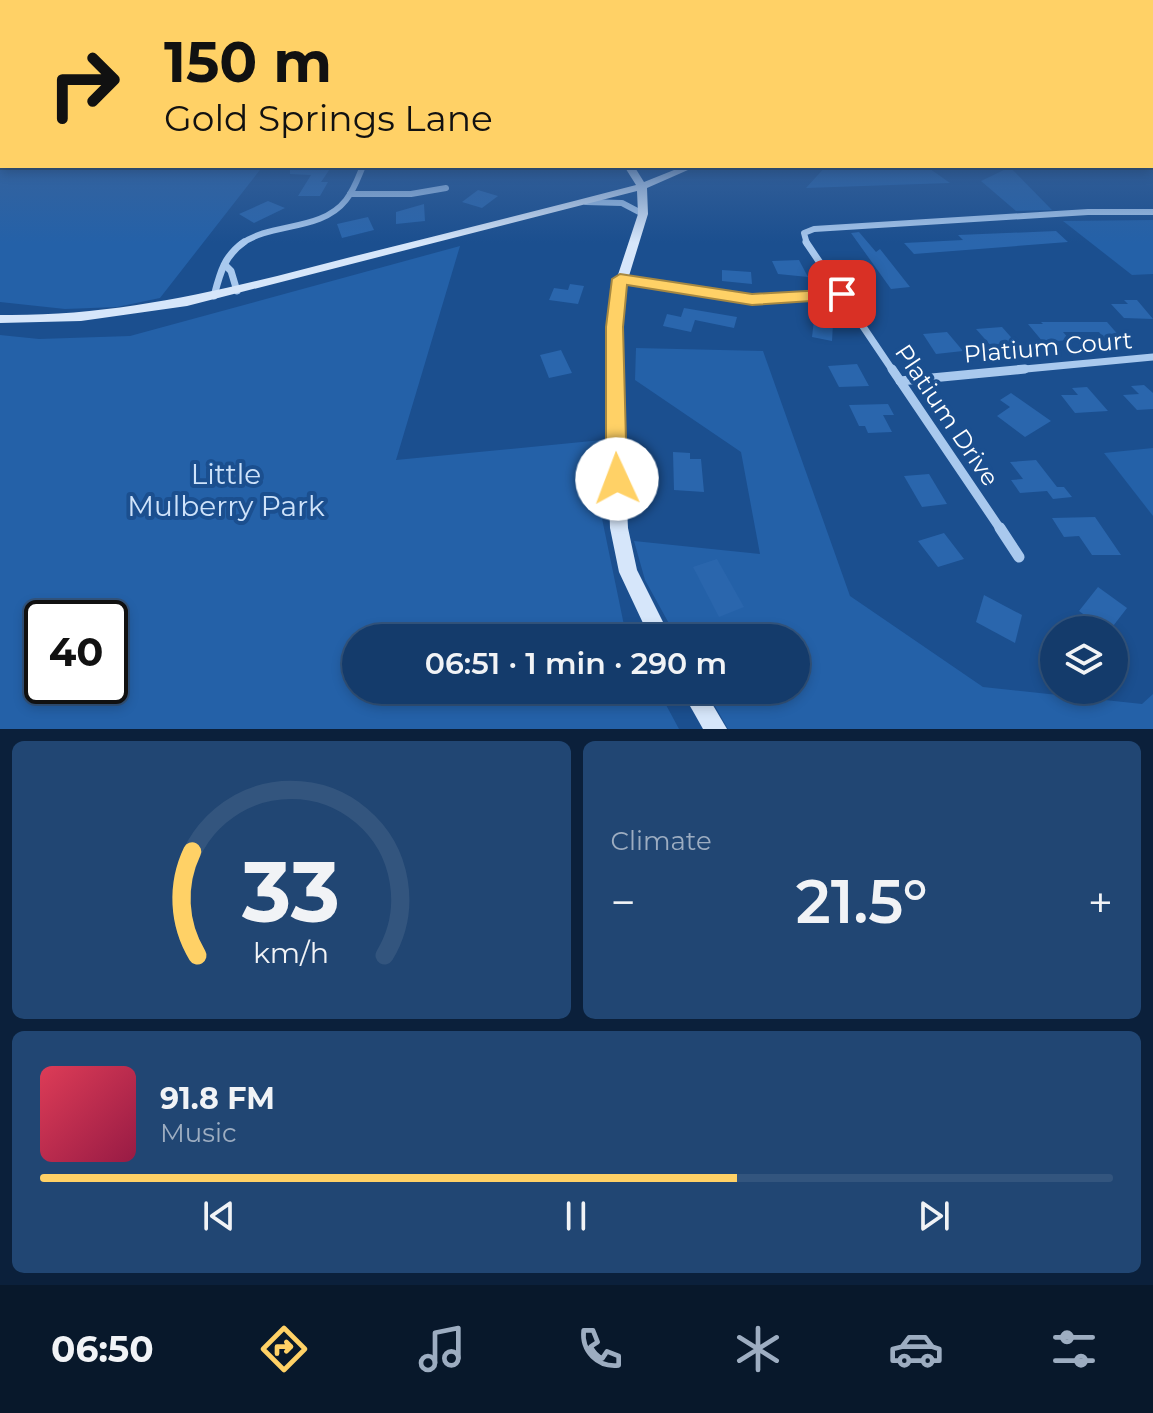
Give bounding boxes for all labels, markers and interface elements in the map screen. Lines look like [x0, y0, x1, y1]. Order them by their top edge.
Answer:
text: 150 m [164, 28, 332, 96]
icon: right [32, 32, 136, 136]
text: Gold Springs Lane [164, 96, 493, 140]
pin [808, 260, 876, 328]
icon: arrive [820, 272, 864, 316]
street label: Platium Court [962, 325, 1134, 369]
street label: Platium Drive [889, 339, 1005, 491]
position arrow [575, 437, 659, 521]
park label: Little Mulberry Park [127, 457, 325, 523]
speed limit sign: 40 [24, 600, 128, 704]
map controls [1040, 616, 1128, 704]
button: layers [1040, 616, 1128, 704]
text: 06:51 · 1 min · 290 m [425, 645, 727, 682]
text: Climate [611, 825, 712, 857]
text: 33 [241, 841, 340, 943]
text: 21.5° [796, 865, 928, 938]
text: − [611, 875, 636, 929]
text: + [1088, 875, 1113, 929]
text: km/h [253, 935, 329, 970]
text: 91.8 FM [160, 1080, 275, 1117]
text: Music [160, 1117, 237, 1149]
icon: previous [197, 1194, 241, 1238]
icon: pause [554, 1194, 598, 1238]
icon: next [912, 1194, 956, 1238]
icon: directions [256, 1321, 312, 1377]
icon: music [414, 1321, 470, 1377]
icon: phone [572, 1321, 628, 1377]
icon: climate [730, 1321, 786, 1377]
icon: car [888, 1321, 944, 1377]
icon: filters [1046, 1321, 1102, 1377]
text: 06:50 [51, 1327, 154, 1371]

